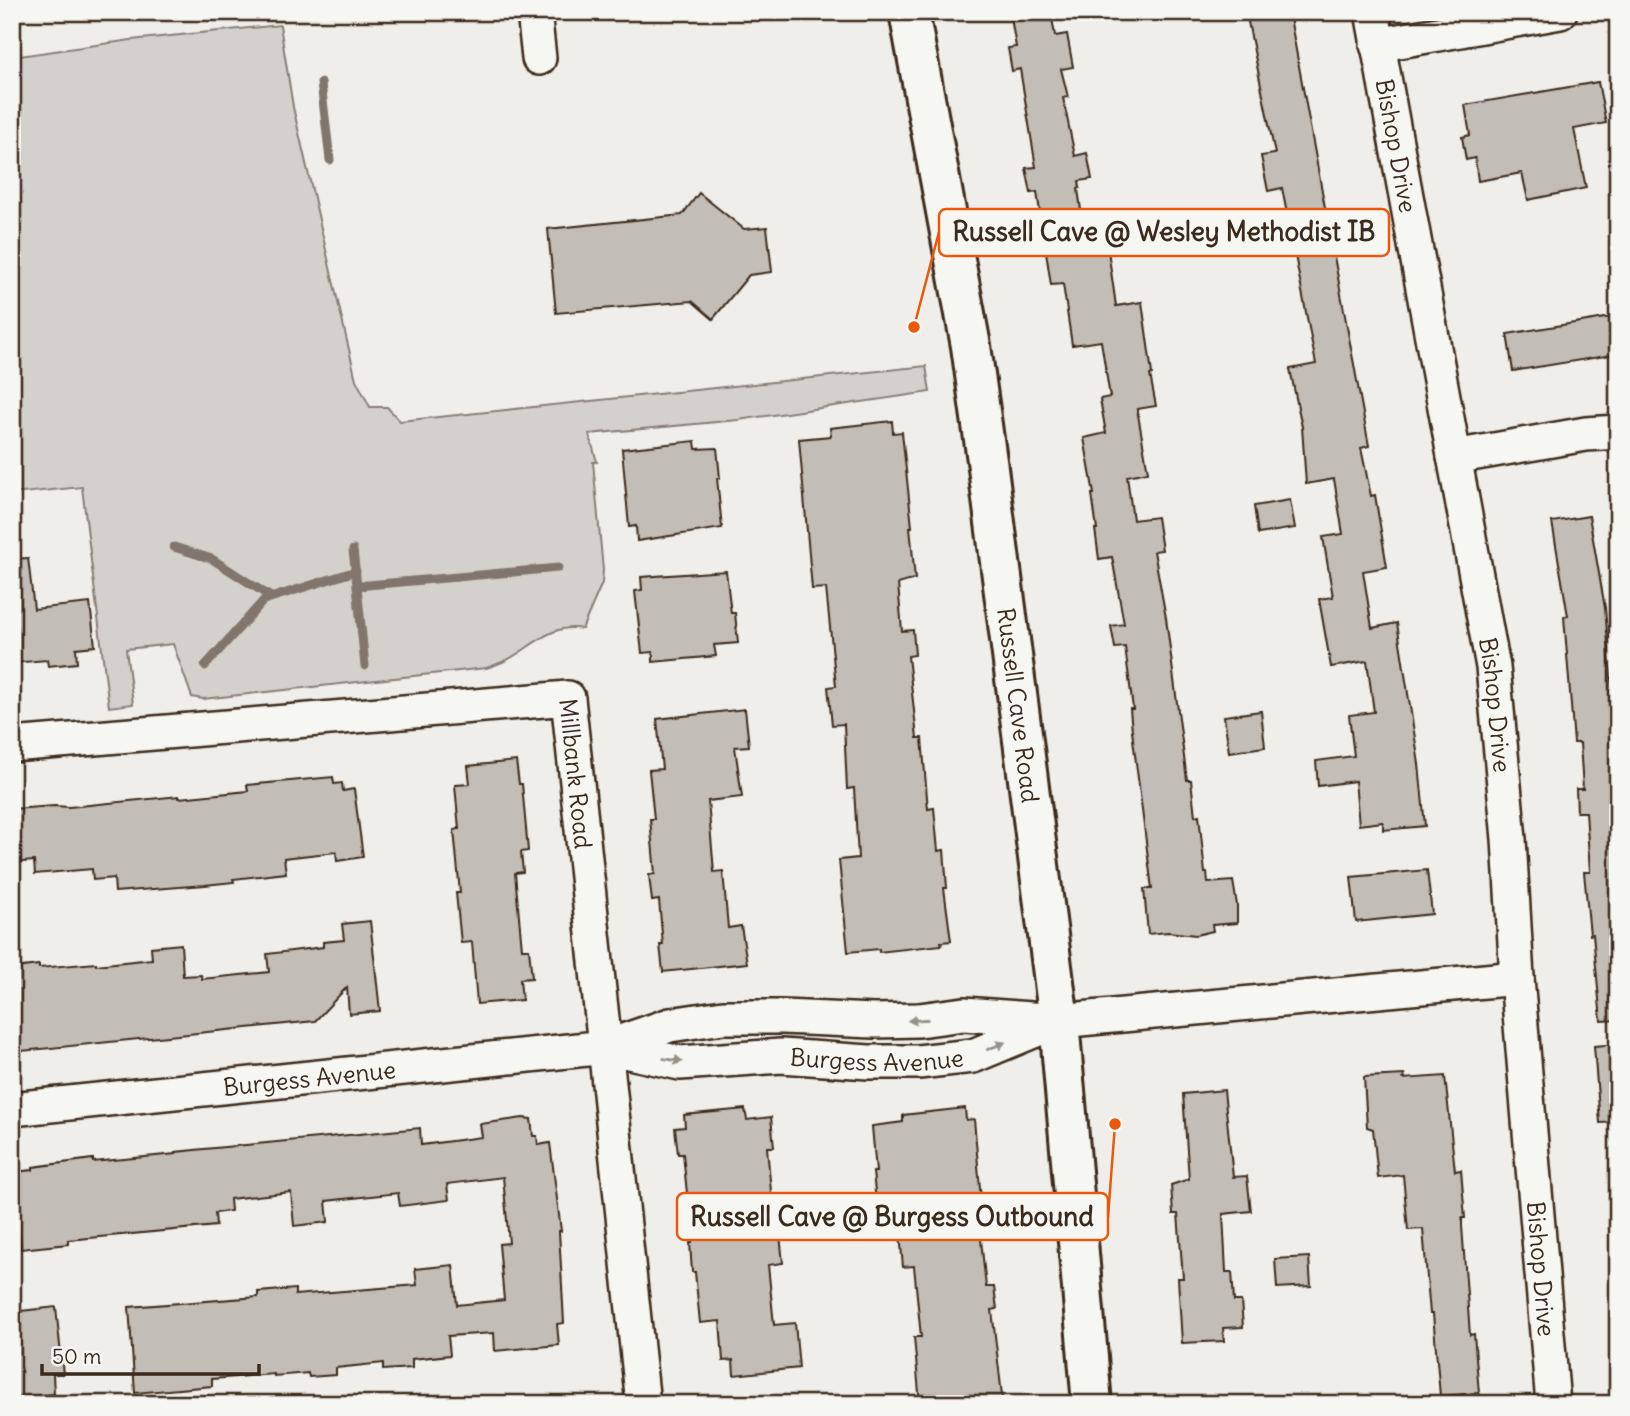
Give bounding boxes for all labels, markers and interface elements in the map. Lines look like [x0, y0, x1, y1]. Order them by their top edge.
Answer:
street label: Bishop Drive [1370, 76, 1424, 215]
callout: Russell Cave @ Wesley Methodist IB [939, 209, 1389, 256]
text: Russell Cave @ Wesley Methodist IB [953, 215, 1375, 248]
street label: Russell Cave Road [991, 606, 1046, 804]
street label: Bishop Drive [1473, 635, 1518, 774]
street label: Millbank Road [553, 697, 599, 850]
one-way arrow [906, 1015, 928, 1026]
one-way arrow [985, 1041, 1006, 1052]
street label: Burgess Avenue [789, 1042, 965, 1077]
street label: Burgess Avenue [221, 1054, 397, 1102]
one-way arrow [662, 1055, 684, 1066]
callout: Russell Cave @ Burgess Outbound [677, 1193, 1108, 1240]
text: Russell Cave @ Burgess Outbound [690, 1200, 1094, 1233]
street label: Bishop Drive [1521, 1200, 1562, 1338]
scale bar [42, 1332, 259, 1376]
text: 50 m [52, 1343, 101, 1370]

